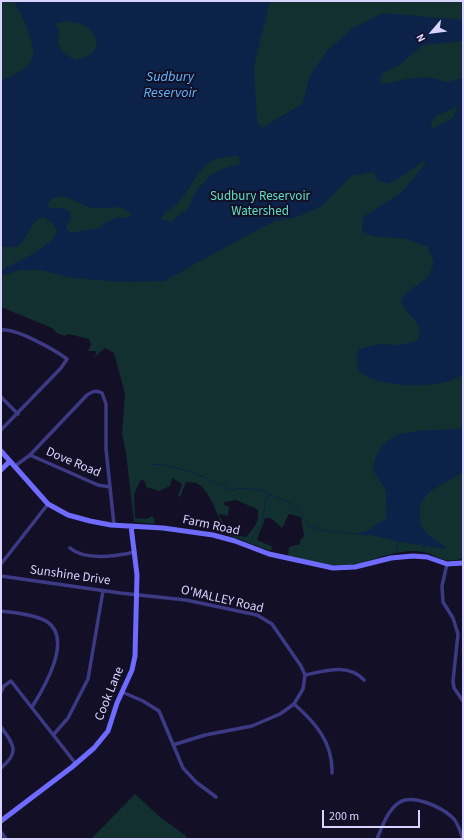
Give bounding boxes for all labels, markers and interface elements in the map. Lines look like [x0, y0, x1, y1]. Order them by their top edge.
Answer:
north arrow [412, 12, 452, 52]
text: N [413, 31, 429, 45]
water label: Sudbury Reservoir [143, 70, 197, 102]
park label: Sudbury Reservoir Watershed [210, 189, 310, 220]
street label: Dove Road [43, 444, 103, 482]
street label: Farm Road [181, 512, 241, 540]
street label: Sunshine Drive [29, 563, 111, 589]
street label: O'MALLEY Road [179, 583, 265, 617]
street label: Cook Lane [92, 665, 128, 723]
scale bar [324, 802, 422, 828]
text: 200 m [329, 808, 359, 825]

